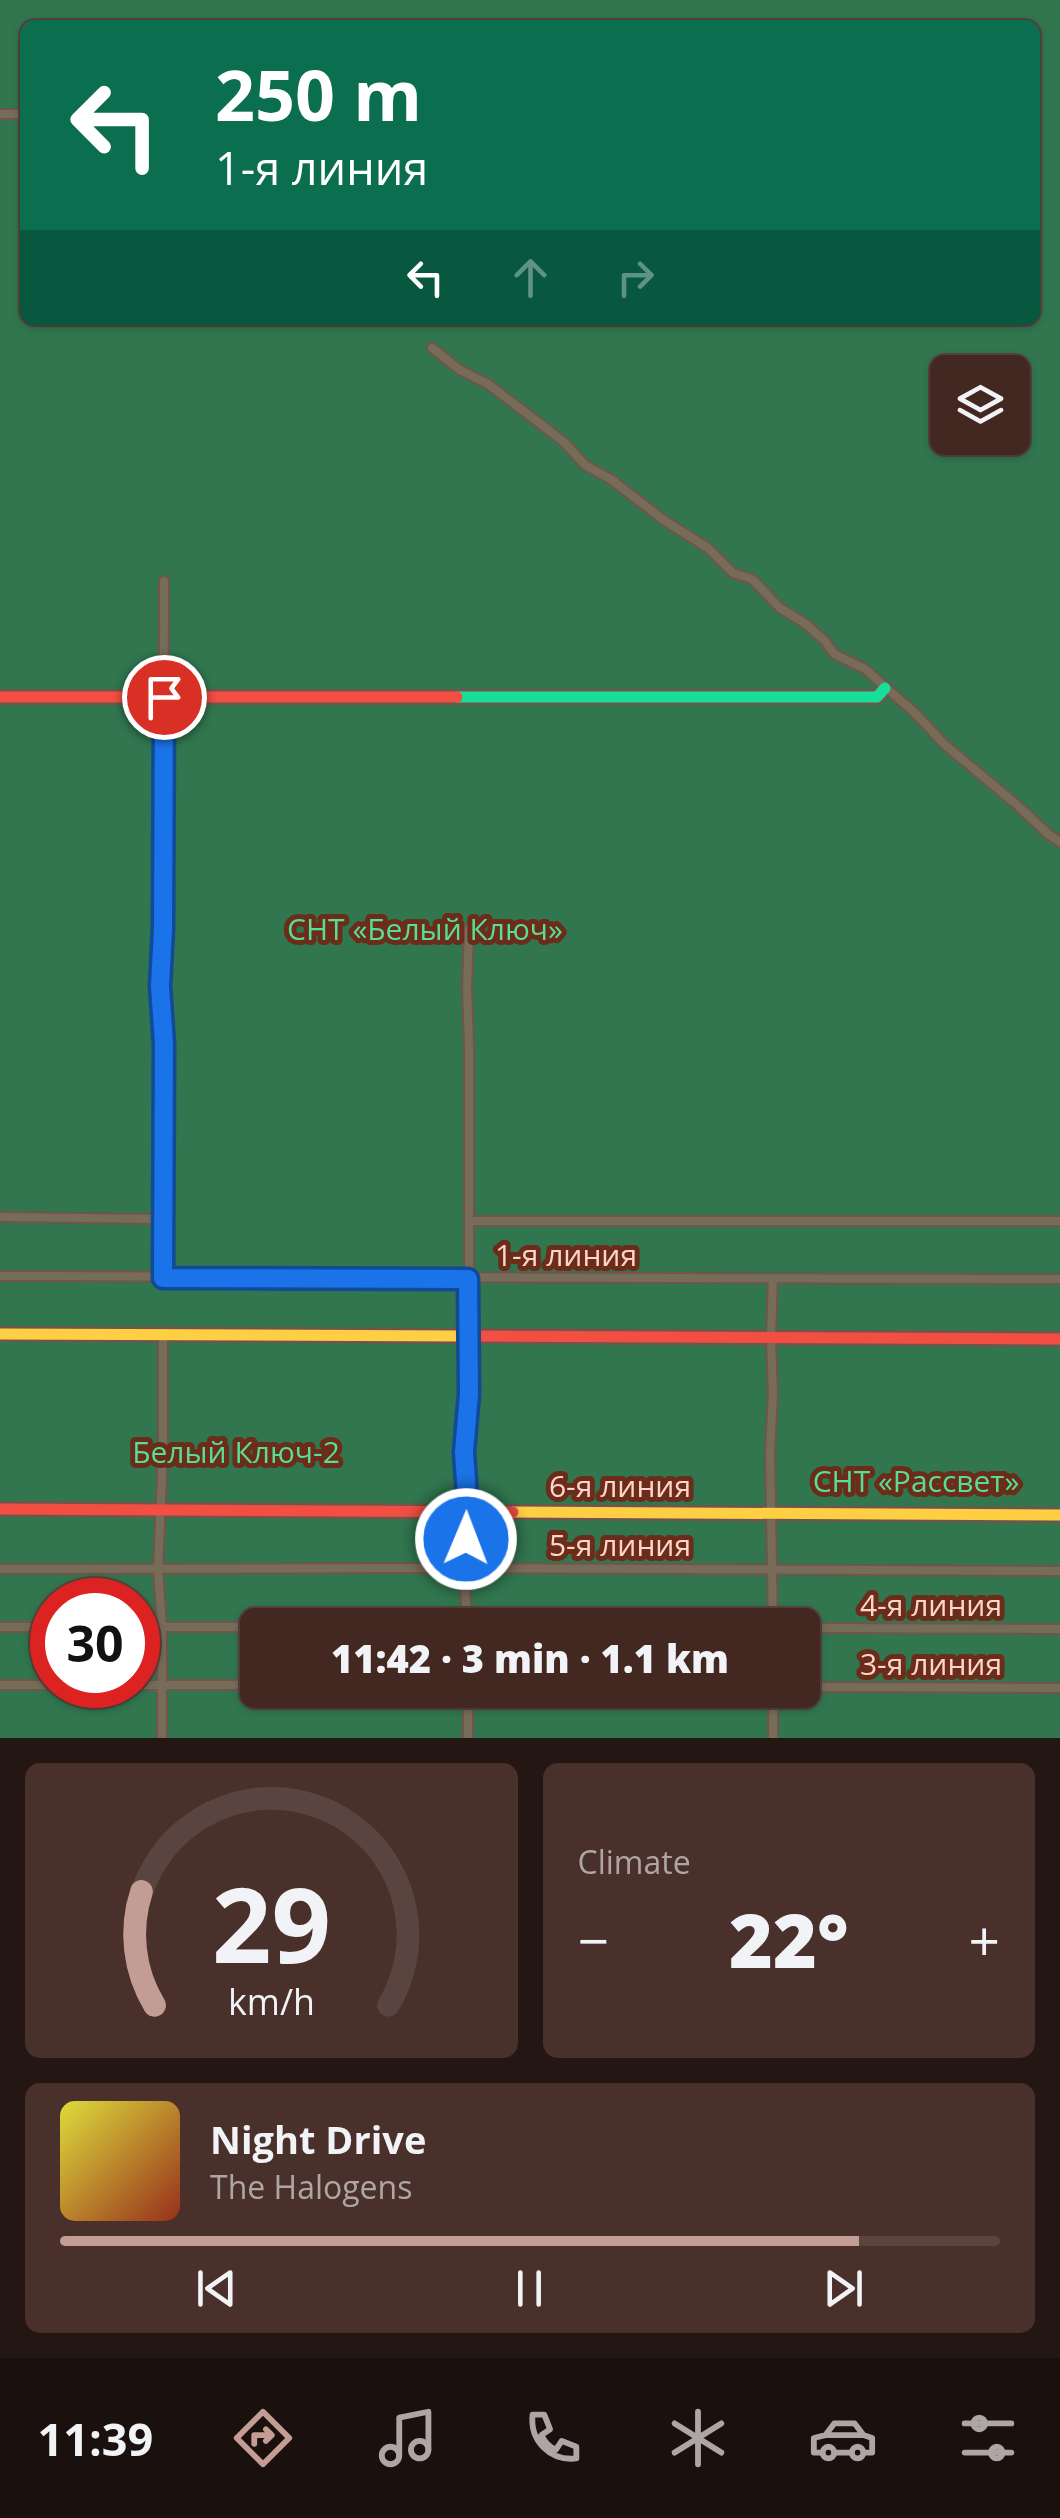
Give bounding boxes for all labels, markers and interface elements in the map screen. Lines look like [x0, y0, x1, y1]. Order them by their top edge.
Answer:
text: 250 m [215, 46, 422, 142]
icon: left [50, 60, 180, 190]
text: 1-я линия [215, 137, 428, 198]
icon: left [398, 250, 453, 305]
icon: ahead [503, 250, 558, 305]
icon: right [608, 250, 663, 305]
map controls [930, 355, 1030, 455]
button: layers [930, 355, 1030, 455]
pin [122, 655, 207, 740]
icon: arrive [137, 670, 192, 725]
park label: СНТ «Белый Ключ» [287, 908, 563, 949]
street label: 1-я линия [495, 1234, 637, 1275]
park label: Белый Ключ-2 [132, 1431, 340, 1472]
park label: СНТ «Рассвет» [813, 1460, 1019, 1501]
street label: 6-я линия [549, 1465, 691, 1506]
position arrow [414, 1487, 518, 1591]
street label: 5-я линия [549, 1524, 691, 1565]
speed limit sign: 30 [30, 1578, 160, 1708]
street label: 4-я линия [860, 1584, 1002, 1625]
text: 11:42 · 3 min · 1.1 km [331, 1632, 729, 1684]
street label: 3-я линия [860, 1643, 1002, 1684]
text: Climate [578, 1840, 691, 1883]
text: 29 [212, 1852, 331, 1993]
text: 22° [729, 1888, 849, 1990]
text: − [578, 1902, 609, 1977]
text: + [969, 1902, 1000, 1977]
text: km/h [228, 1977, 315, 2025]
text: Night Drive [210, 2113, 426, 2165]
text: The Halogens [210, 2165, 412, 2208]
icon: previous [189, 2261, 244, 2316]
icon: pause [502, 2261, 557, 2316]
icon: next [816, 2261, 871, 2316]
icon: directions [228, 2403, 298, 2473]
icon: music [373, 2403, 443, 2473]
icon: phone [518, 2403, 588, 2473]
icon: climate [663, 2403, 733, 2473]
icon: car [808, 2403, 878, 2473]
icon: filters [953, 2403, 1023, 2473]
text: 11:39 [37, 2408, 153, 2469]

